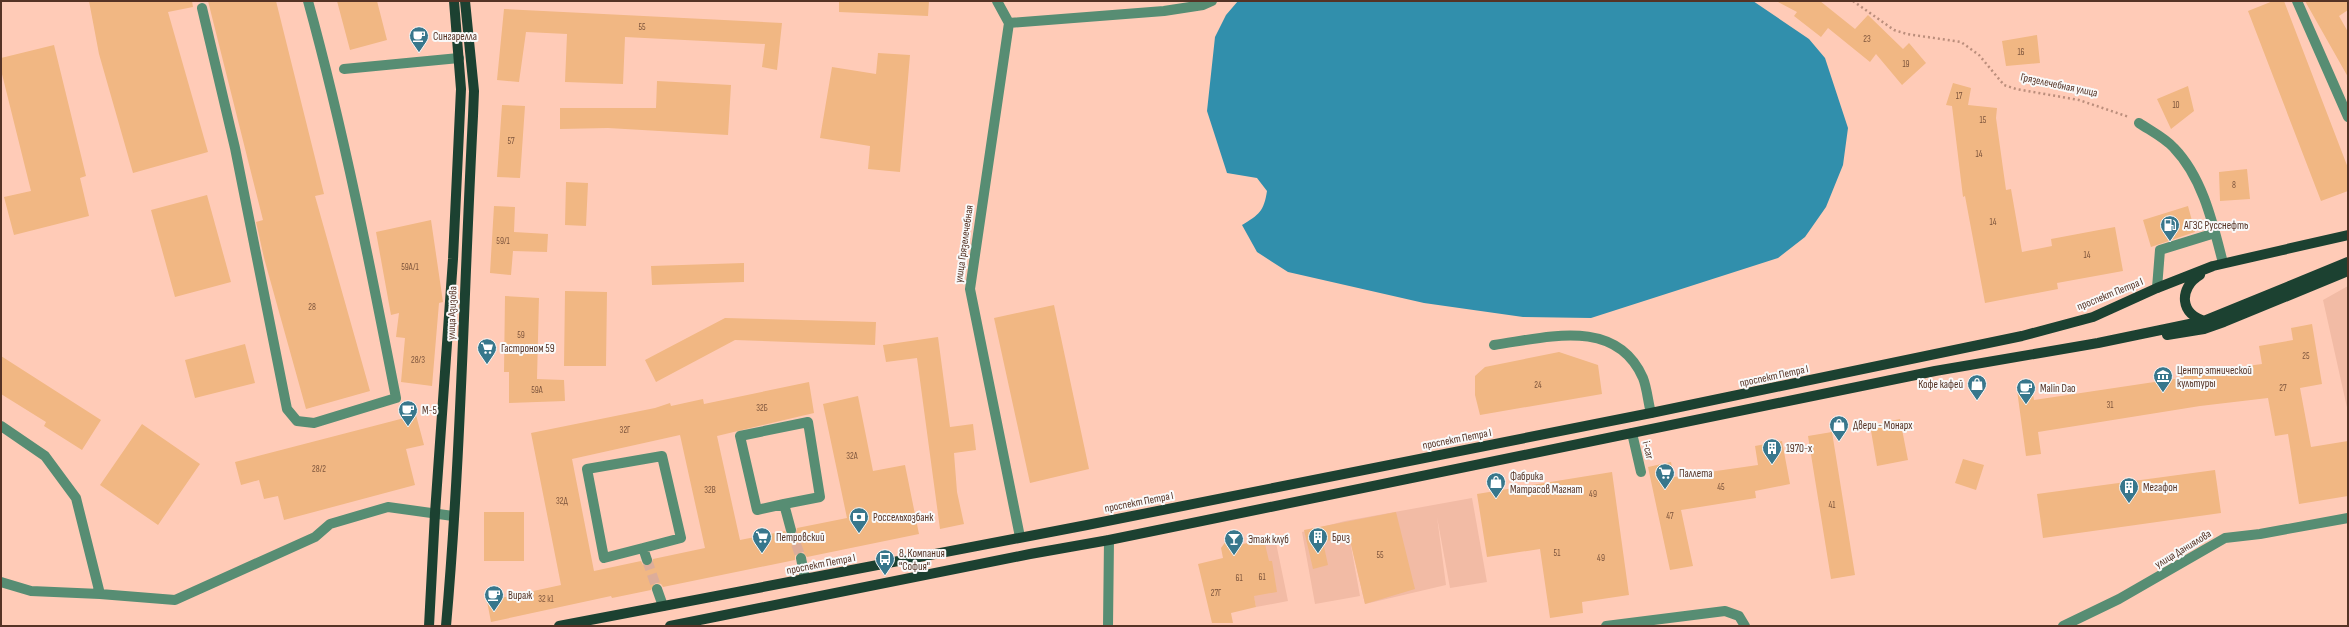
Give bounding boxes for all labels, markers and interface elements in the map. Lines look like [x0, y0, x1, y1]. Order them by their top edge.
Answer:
house number: 55 [638, 22, 646, 33]
cafe icon: Сингарелла [408, 25, 430, 53]
place label: Сингарелла [433, 30, 477, 43]
house number: 23 [1863, 34, 1871, 45]
house number: 16 [2017, 47, 2025, 58]
house number: 19 [1902, 59, 1910, 70]
street label: Грязелечебная улица [2019, 70, 2099, 100]
house number: 17 [1956, 91, 1963, 102]
house number: 10 [2172, 100, 2180, 111]
house number: 15 [1980, 115, 1987, 126]
house number: 57 [507, 136, 515, 147]
house number: 14 [1976, 149, 1983, 160]
house number: 8 [2232, 180, 2236, 191]
street label: улица Грязелечебная [952, 204, 976, 284]
fuel station icon: АГЗС Русснефть [2159, 214, 2181, 242]
house number: 14 [1990, 217, 1997, 228]
place label: АГЗС Русснефть [2183, 219, 2248, 232]
house number: 59/1 [496, 236, 511, 247]
house number: 14 [2084, 250, 2091, 261]
house number: 59А/1 [401, 262, 420, 273]
street label: проспект Петра I [2075, 275, 2145, 313]
street label: улица Азизова [445, 286, 459, 340]
house number: 28 [308, 302, 316, 313]
house number: 59 [517, 330, 525, 341]
supermarket icon: Гастроном 59 [476, 337, 498, 365]
place label: Гастроном 59 [501, 342, 555, 355]
house number: 25 [2302, 351, 2310, 362]
house number: 28/3 [411, 355, 425, 366]
street label: проспект Петра I [1738, 362, 1810, 390]
place label: Центр этнической культуры [2177, 364, 2252, 390]
museum icon: Центр этнической культуры [2152, 365, 2174, 393]
shop icon: Кофе кафей [1966, 373, 1988, 401]
cafe icon: Malin Dao [2015, 377, 2037, 405]
place label: Кофе кафей [1918, 378, 1963, 391]
house number: 24 [1534, 380, 1542, 391]
place label: Malin Dao [2040, 382, 2076, 395]
house number: 27 [2279, 383, 2287, 394]
house number: 59А [531, 385, 543, 396]
cafe icon: М-5 [397, 399, 419, 427]
house number: 31 [2107, 400, 2114, 411]
house number: 32Б [756, 403, 768, 414]
place label: М-5 [422, 404, 437, 417]
shop icon: Двери - Монарх [1828, 414, 1850, 442]
place label: Двери - Монарх [1853, 419, 1912, 432]
house number: 32Г [620, 425, 631, 436]
street label: проспект Петра I [1421, 426, 1493, 452]
building icon: 1970-х [1761, 437, 1783, 465]
street label: i-car [1640, 440, 1656, 460]
place label: 1970-х [1786, 442, 1812, 455]
house number: 32А [846, 451, 858, 462]
supermarket icon: Паллета [1654, 462, 1676, 490]
house number: 28/2 [312, 464, 326, 475]
place label: Паллета [1679, 467, 1712, 480]
place label: Фабрика Матрасов Магнат [1510, 470, 1583, 496]
shop icon: Фабрика Матрасов Магнат [1485, 471, 1507, 499]
building icon: Мегафон [2118, 476, 2140, 504]
place label: Мегафон [2143, 481, 2177, 494]
house number: 45 [1717, 482, 1725, 493]
house number: 32В [704, 485, 716, 496]
street label: проспект Петра I [1103, 489, 1175, 515]
house number: 49 [1589, 489, 1597, 500]
house number: 32Д [556, 496, 569, 507]
house number: 41 [1829, 500, 1836, 511]
bank icon: Россельхозбанк [848, 506, 870, 534]
place label: Россельхозбанк [873, 511, 934, 524]
house number: 47 [1666, 511, 1674, 522]
supermarket icon: Петровский [751, 526, 773, 554]
building icon: Бриз [1307, 526, 1329, 554]
street label: улица Даниялова [2152, 527, 2214, 571]
bar icon: Этаж клуб [1223, 528, 1245, 556]
place label: Петровский [776, 531, 825, 544]
place label: Бриз [1332, 531, 1350, 544]
place label: Этаж клуб [1248, 533, 1289, 546]
place label: 8. Компания "София" [899, 547, 945, 573]
bus stop icon: 8. Компания "София" [874, 548, 896, 576]
house number: 51 [1554, 548, 1561, 559]
house number: 55 [1376, 550, 1384, 561]
street label: проспект Петра I [785, 551, 857, 577]
house number: 49 [1597, 553, 1605, 564]
house number: 61 [1258, 572, 1266, 583]
house number: 61 [1235, 573, 1243, 584]
cafe icon: Вираж [483, 584, 505, 612]
house number: 27Г [1211, 588, 1222, 599]
place label: Вираж [508, 589, 532, 602]
house number: 32 к1 [538, 594, 555, 605]

